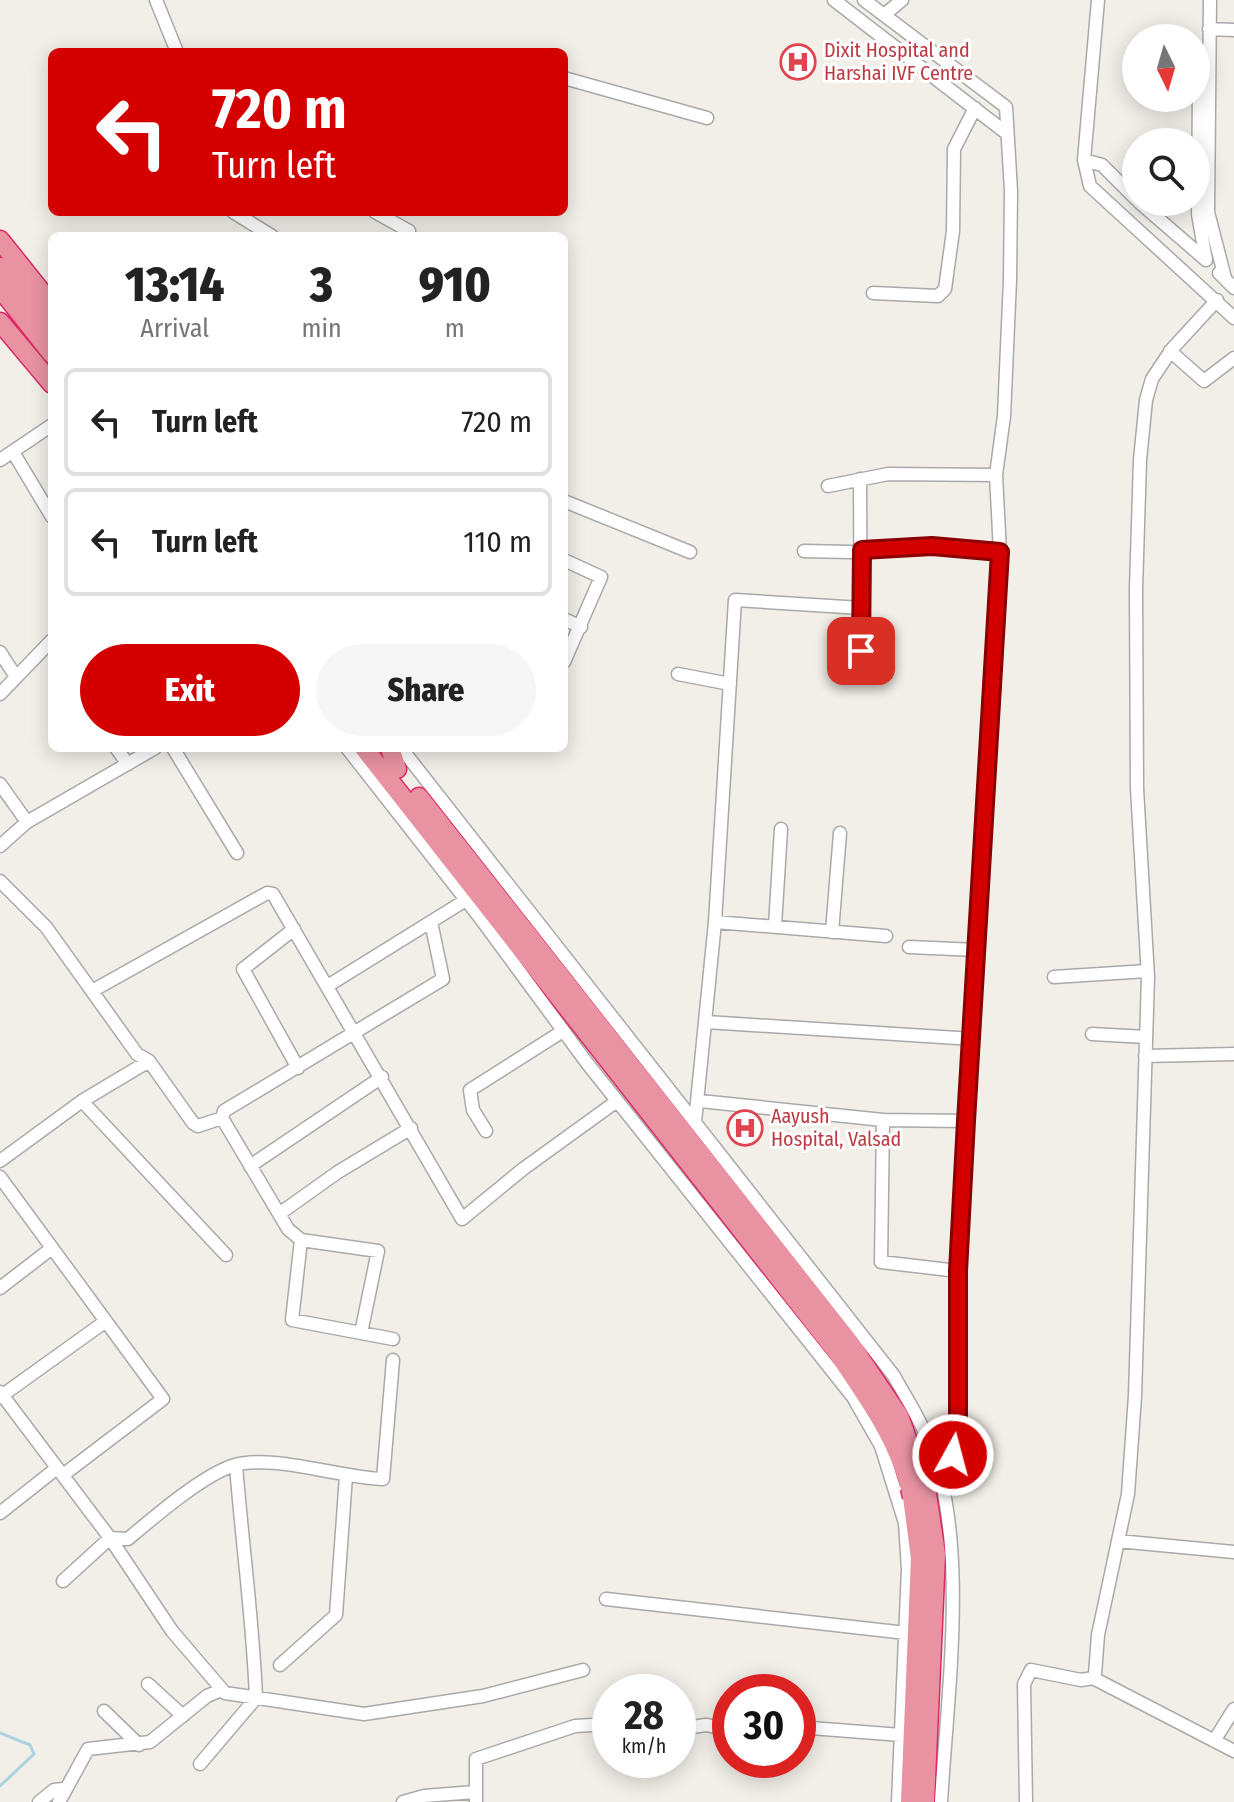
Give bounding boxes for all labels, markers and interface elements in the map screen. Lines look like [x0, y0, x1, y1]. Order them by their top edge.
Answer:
north arrow [1122, 24, 1210, 112]
map controls [1122, 24, 1210, 216]
place label: Dixit Hospital and Harshai IVF Centre [824, 38, 973, 85]
hospital icon: Dixit Hospital and Harshai IVF Centre [779, 43, 817, 81]
text: 720 m [212, 76, 347, 143]
icon: left [80, 80, 184, 184]
button: search [1122, 128, 1210, 216]
text: Turn left [212, 144, 336, 188]
text: 13:14 [125, 256, 224, 314]
text: 3 [310, 256, 333, 314]
text: 910 [419, 256, 491, 314]
text: Arrival [140, 313, 209, 344]
text: min [302, 313, 342, 344]
text: m [445, 313, 465, 344]
icon: left [84, 400, 128, 444]
text: Turn left [152, 404, 258, 440]
text: 720 m [461, 404, 532, 440]
icon: left [84, 520, 128, 564]
text: Turn left [152, 524, 258, 560]
text: 110 m [463, 524, 532, 560]
pin [827, 617, 895, 685]
icon: arrive [839, 629, 883, 673]
button: Exit [80, 644, 300, 736]
button: Share [316, 644, 536, 736]
place label: Aayush Hospital, Valsad [771, 1104, 901, 1151]
hospital icon: Aayush Hospital, Valsad [726, 1109, 764, 1147]
position arrow [911, 1413, 995, 1497]
speed limit sign: 30 [712, 1674, 816, 1778]
text: 28 [624, 1692, 664, 1740]
text: km/h [622, 1734, 666, 1758]

